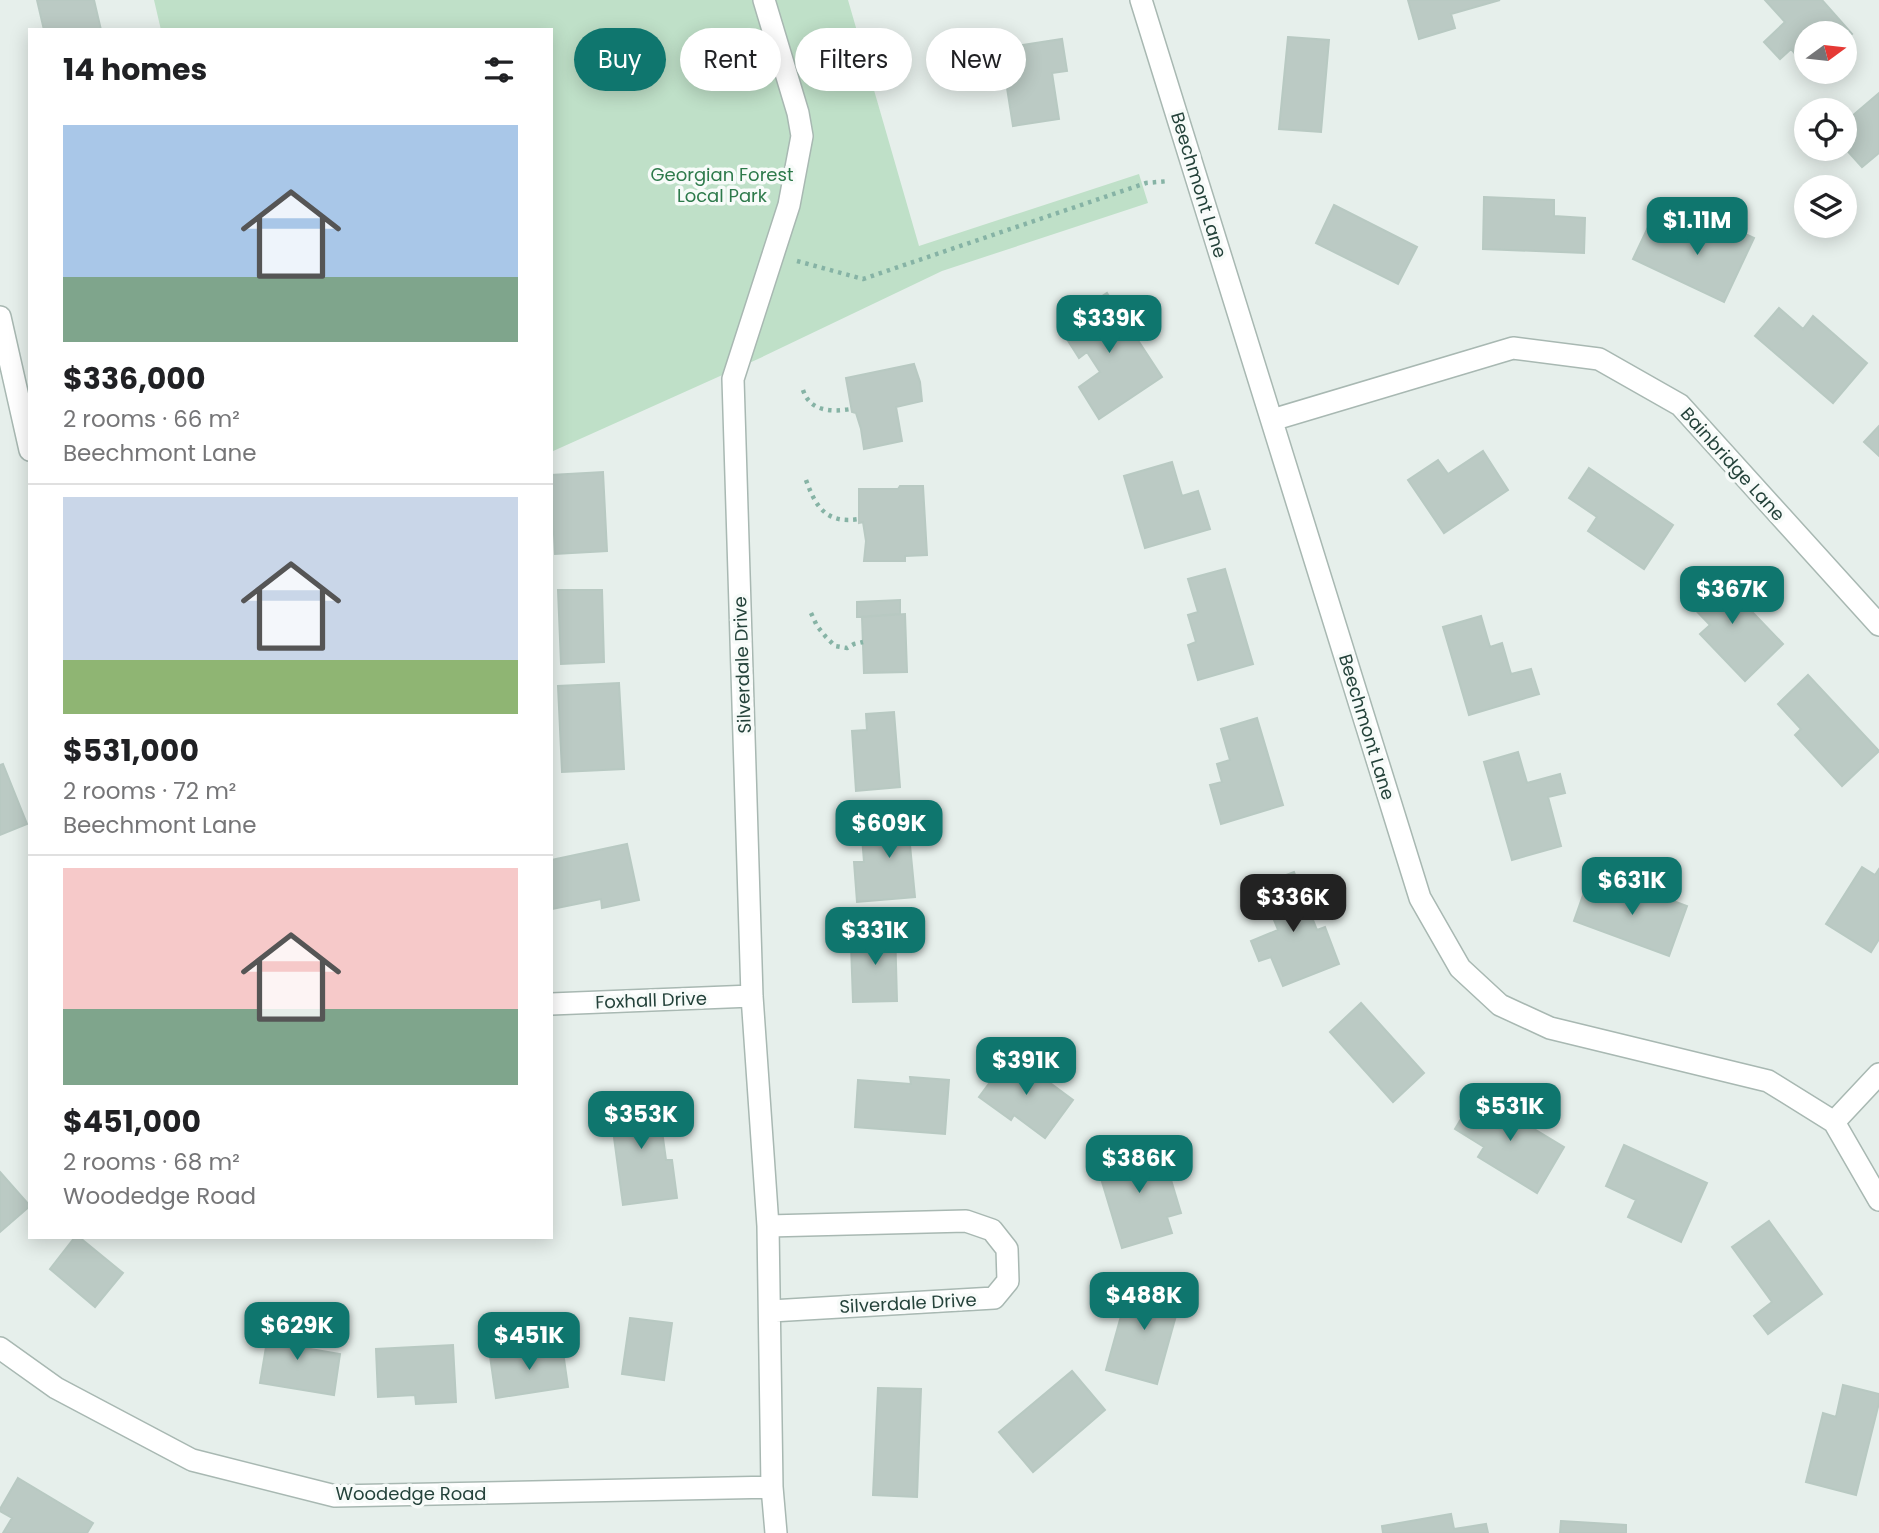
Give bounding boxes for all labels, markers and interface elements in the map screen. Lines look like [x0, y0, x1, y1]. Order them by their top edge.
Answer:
north arrow [1794, 21, 1857, 84]
map controls [1794, 21, 1857, 238]
chip: Buy [574, 28, 666, 91]
chip: Rent [680, 28, 781, 91]
chip: Filters [795, 28, 912, 91]
chip: New [926, 28, 1026, 91]
text: 14 homes [63, 48, 207, 91]
icon: filters [480, 51, 518, 89]
button: locate [1794, 98, 1857, 161]
street label: Beechmont Lane [1165, 109, 1233, 261]
park label: Georgian Forest Local Park [651, 162, 793, 208]
icon: home [228, 171, 354, 297]
button: layers [1794, 175, 1857, 238]
pin: $1.11M [1640, 198, 1754, 257]
text: $1.11M [1663, 204, 1731, 236]
pin: $339K [1060, 296, 1158, 355]
text: $339K [1072, 302, 1146, 334]
text: $336,000 [63, 357, 205, 400]
street label: Bainbridge Lane [1675, 402, 1791, 526]
text: 2 rooms · 66 m² [63, 403, 240, 435]
text: Beechmont Lane [63, 437, 256, 469]
icon: home [228, 543, 354, 669]
pin: $367K [1683, 566, 1781, 626]
text: $367K [1696, 573, 1768, 605]
street label: Silverdale Drive [727, 596, 757, 734]
street label: Beechmont Lane [1333, 651, 1401, 803]
text: $531,000 [63, 729, 199, 772]
text: 2 rooms · 72 m² [63, 775, 236, 807]
pin: $609K [840, 800, 938, 860]
text: $609K [852, 807, 926, 839]
text: Beechmont Lane [63, 809, 256, 841]
pin: $631K [1583, 858, 1681, 917]
text: $631K [1598, 864, 1666, 896]
pin: $336K [1244, 874, 1342, 934]
text: $336K [1256, 881, 1330, 913]
pin: $331K [826, 908, 924, 967]
icon: home [228, 914, 354, 1040]
text: $331K [841, 914, 909, 946]
street label: Foxhall Drive [595, 986, 707, 1014]
pin: $391K [977, 1038, 1075, 1097]
text: $391K [992, 1044, 1060, 1076]
pin: $531K [1461, 1084, 1559, 1143]
text: $531K [1476, 1090, 1544, 1122]
pin: $353K [592, 1092, 690, 1151]
text: $353K [604, 1098, 678, 1130]
text: $451,000 [63, 1100, 201, 1143]
pin: $386K [1090, 1136, 1188, 1195]
text: $386K [1102, 1142, 1176, 1174]
text: 2 rooms · 68 m² [63, 1146, 240, 1178]
text: Woodedge Road [63, 1180, 256, 1212]
pin: $488K [1095, 1272, 1193, 1332]
text: $488K [1106, 1279, 1182, 1311]
street label: Silverdale Drive [839, 1287, 977, 1319]
pin: $629K [248, 1302, 346, 1362]
text: $629K [260, 1309, 334, 1341]
pin: $451K [480, 1312, 578, 1372]
text: $451K [494, 1319, 564, 1351]
street label: Woodedge Road [335, 1481, 487, 1506]

